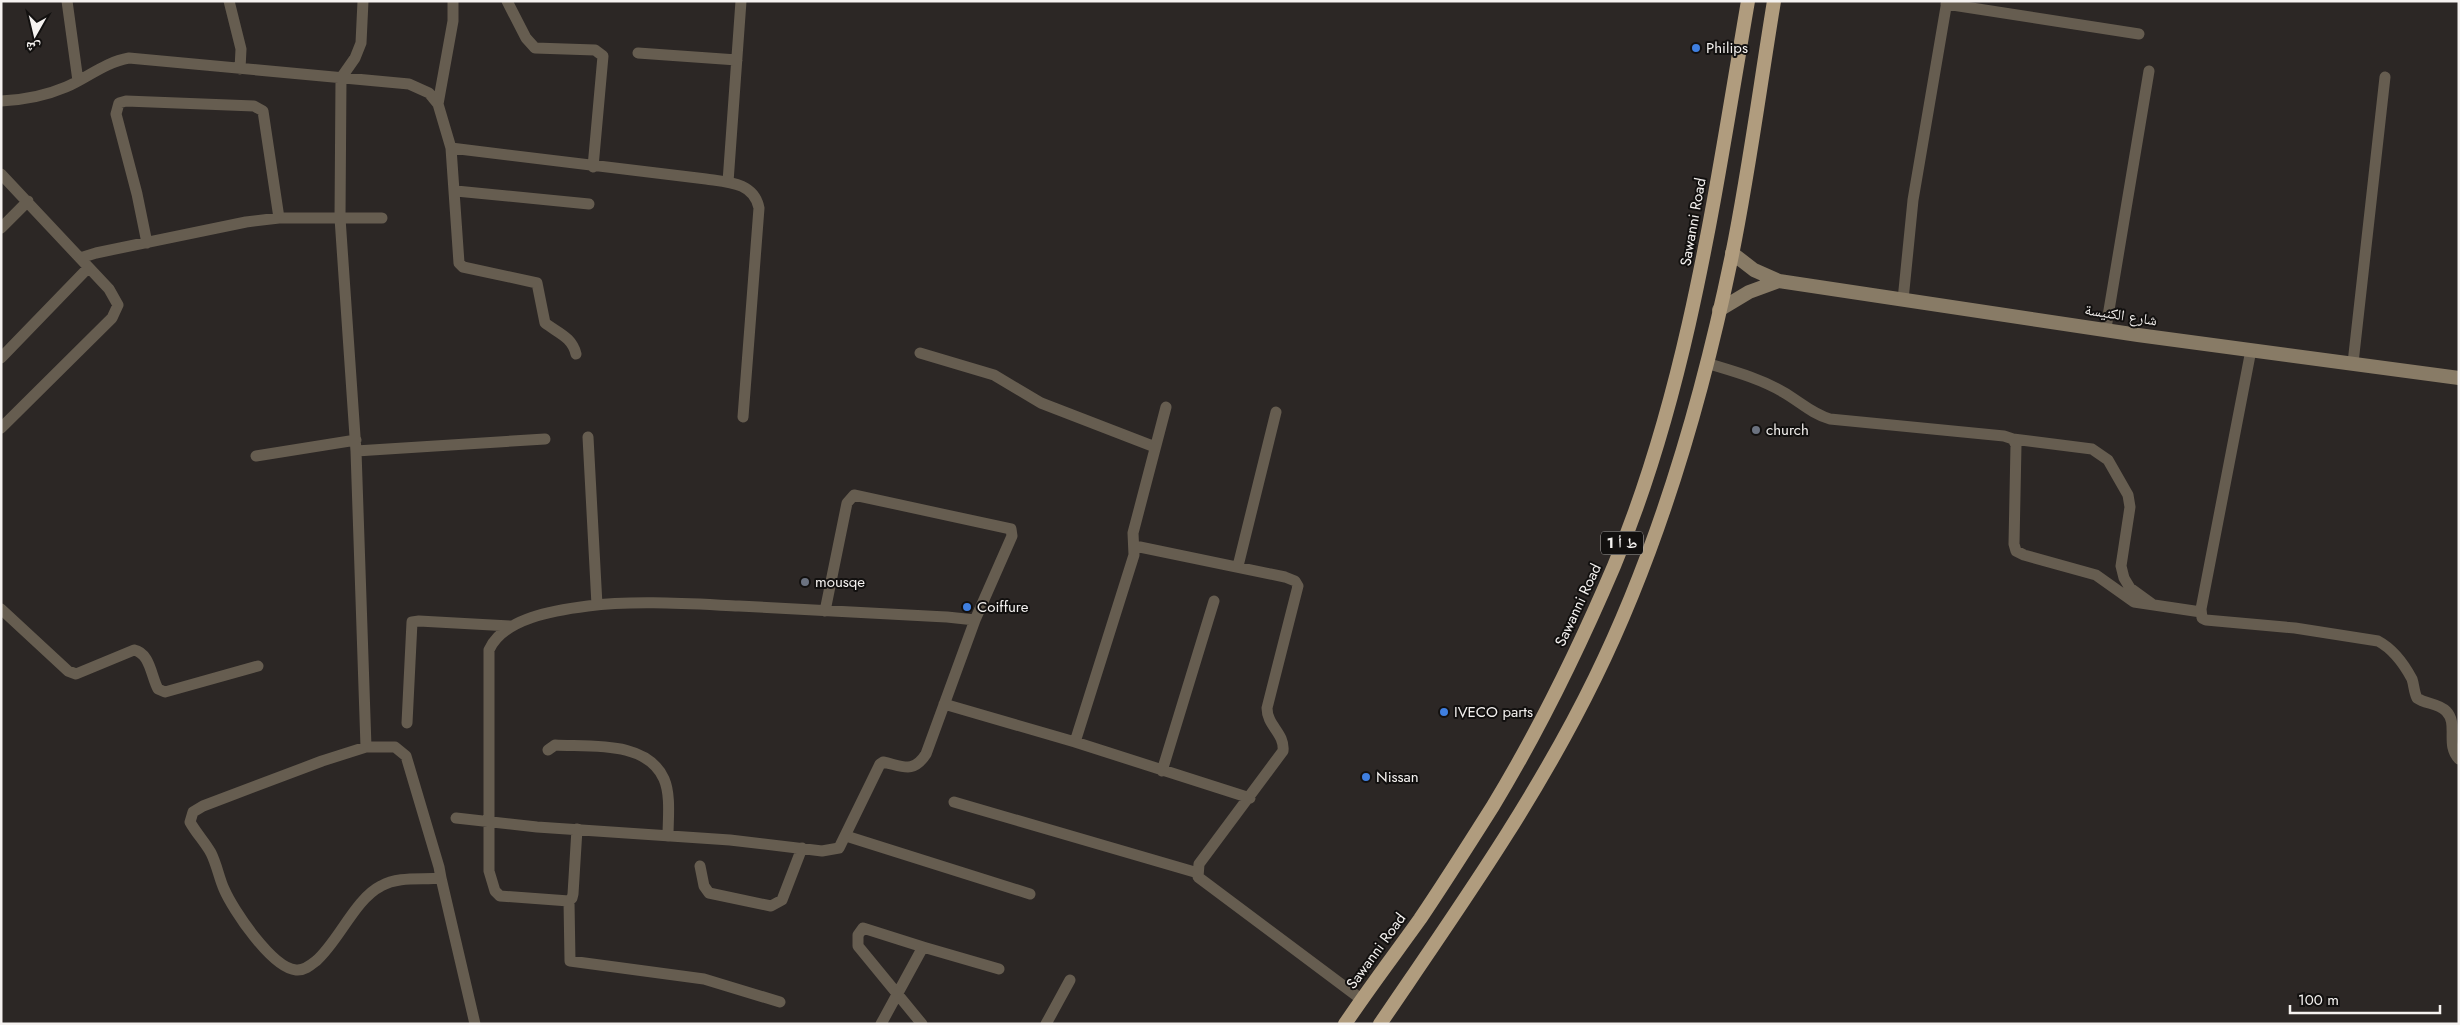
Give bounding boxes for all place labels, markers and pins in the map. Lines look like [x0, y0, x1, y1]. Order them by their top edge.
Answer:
place label: Philips [1706, 37, 1748, 59]
marker: Philips [1690, 42, 1702, 54]
place label: church [1766, 419, 1809, 441]
marker: church [1750, 424, 1762, 436]
place label: mousqe [815, 571, 865, 593]
marker: mousqe [799, 576, 811, 588]
place label: Coiffure [977, 596, 1029, 618]
marker: Coiffure [961, 601, 973, 613]
place label: IVECO parts [1454, 701, 1533, 723]
marker: IVECO parts [1438, 706, 1450, 718]
place label: Nissan [1376, 766, 1419, 788]
marker: Nissan [1360, 771, 1372, 783]

